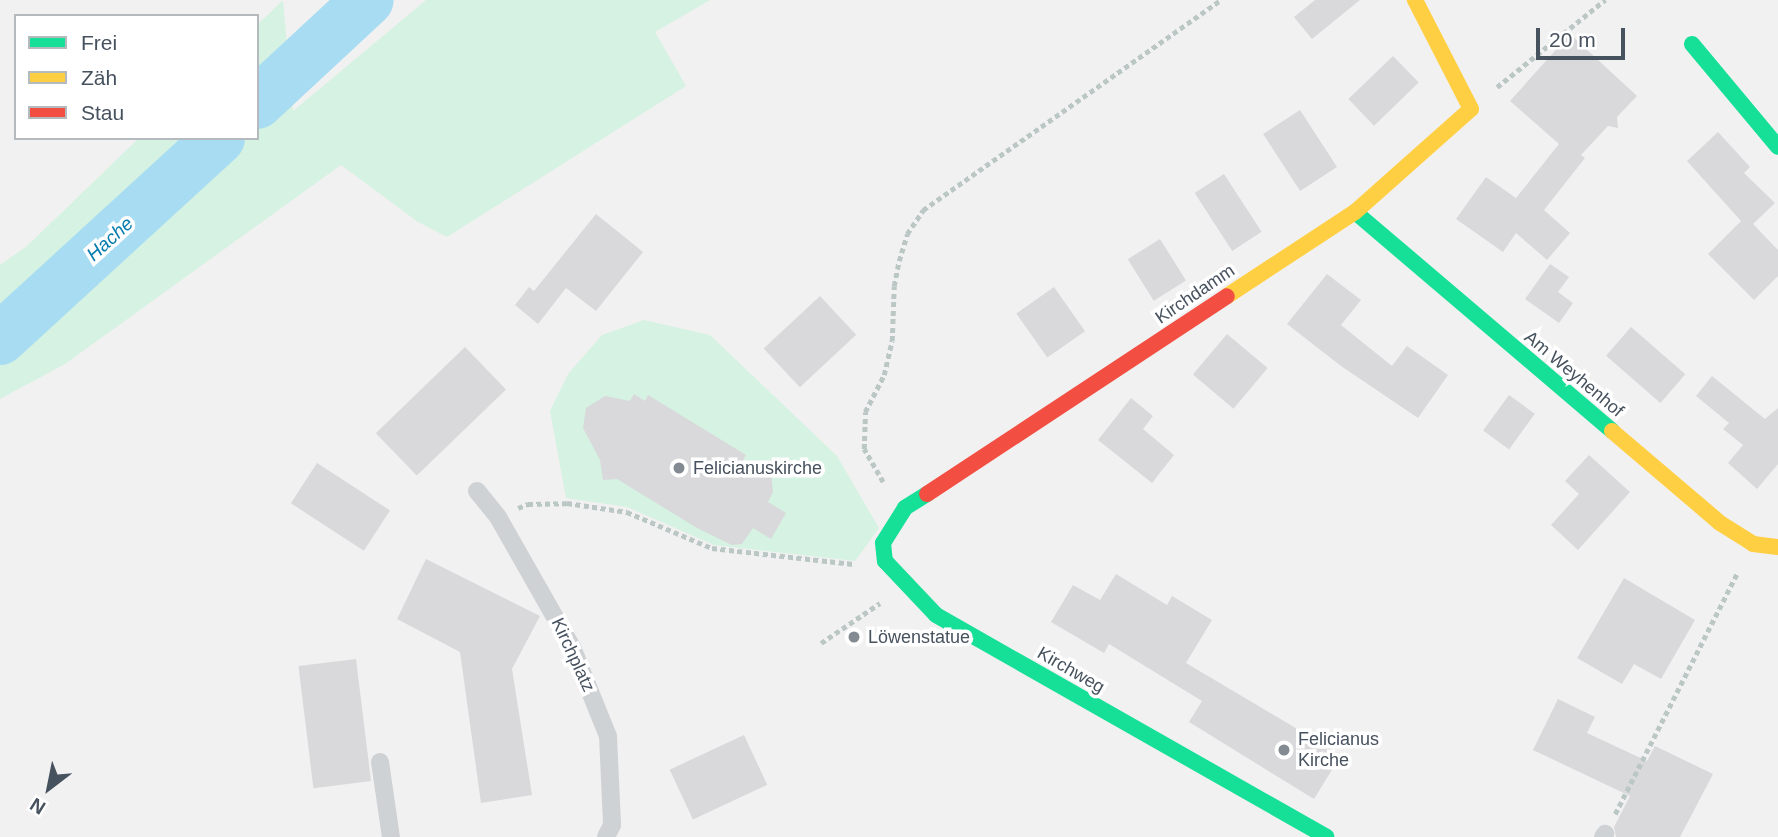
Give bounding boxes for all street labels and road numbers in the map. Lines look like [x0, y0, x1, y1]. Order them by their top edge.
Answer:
street label: Kirchdamm [1151, 260, 1239, 328]
street label: Am Weyhenhof [1520, 326, 1628, 422]
street label: Kirchplatz [547, 615, 599, 695]
street label: Kirchweg [1034, 642, 1108, 698]

